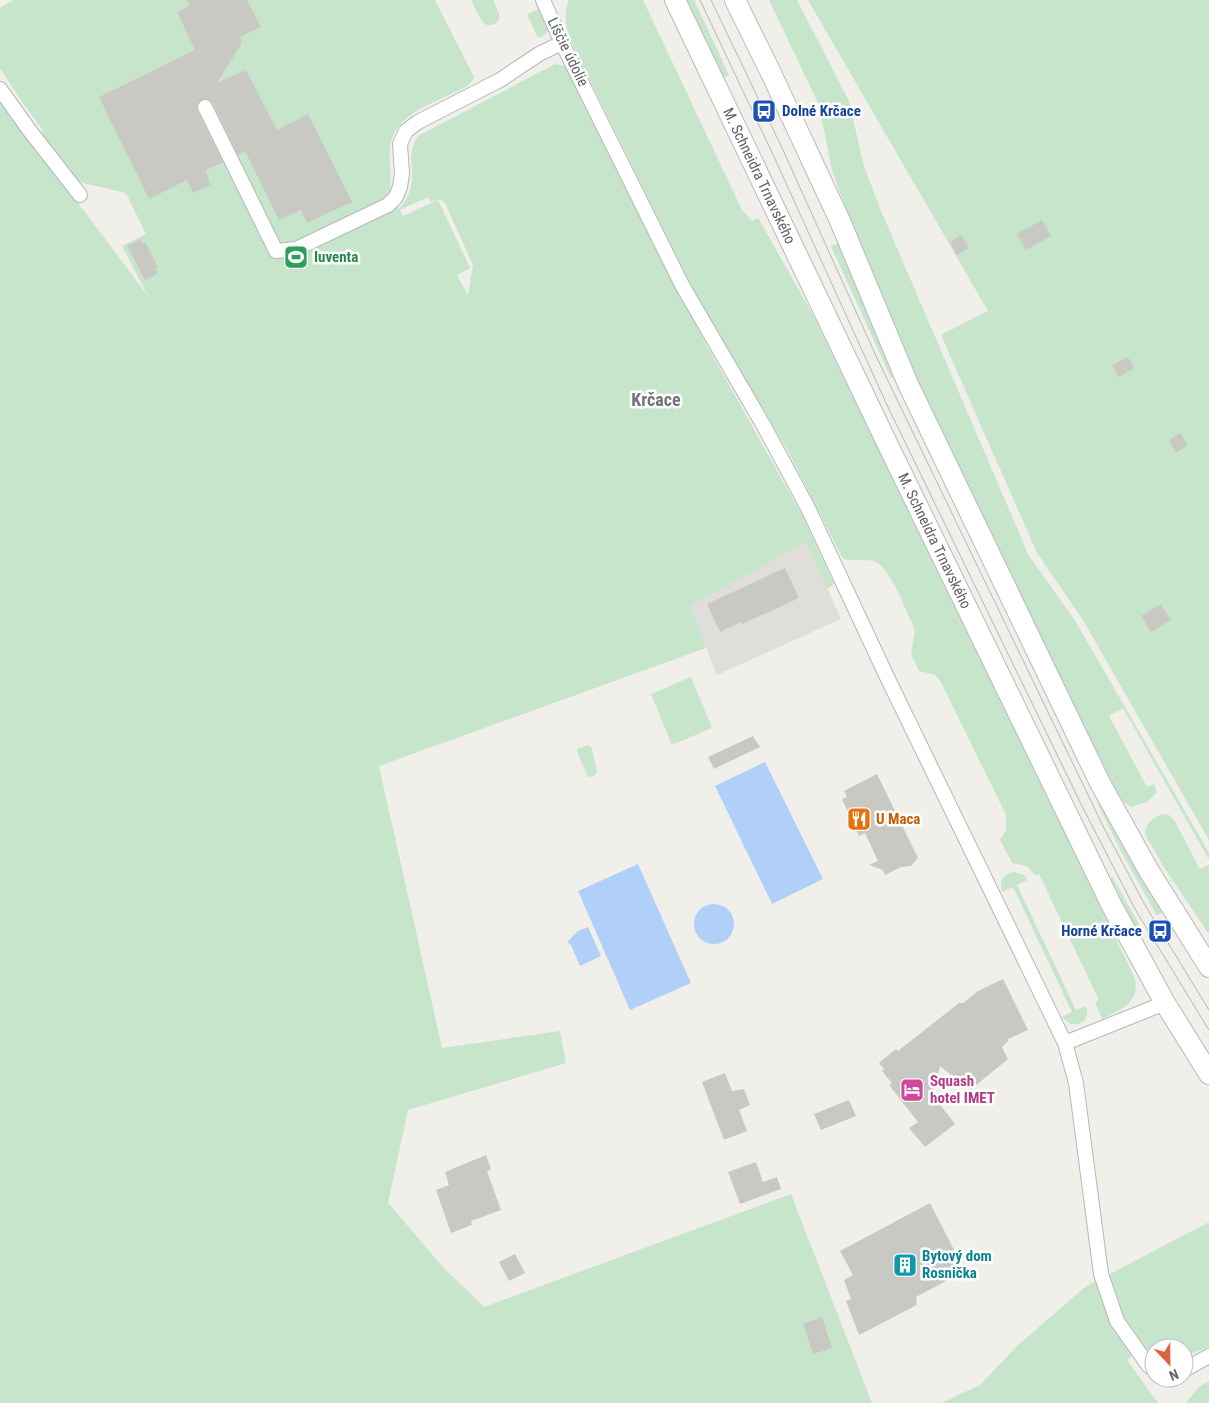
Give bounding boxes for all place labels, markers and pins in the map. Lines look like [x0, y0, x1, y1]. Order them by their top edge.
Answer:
bus stop icon: Dolné Krčace [751, 98, 777, 124]
place label: Dolné Krčace [782, 102, 861, 120]
sports icon: Iuventa [283, 244, 309, 270]
place label: Iuventa [314, 248, 358, 266]
restaurant icon: U Maca [846, 806, 872, 832]
place label: U Maca [876, 810, 920, 828]
bus stop icon: Horné Krčace [1147, 918, 1173, 944]
place label: Horné Krčace [1061, 922, 1142, 940]
place label: Squash hotel IMET [930, 1072, 995, 1107]
hotel icon: Squash hotel IMET [899, 1077, 925, 1103]
place label: Bytový dom Rosnička [922, 1247, 992, 1282]
building icon: Bytový dom Rosnička [892, 1252, 918, 1278]

